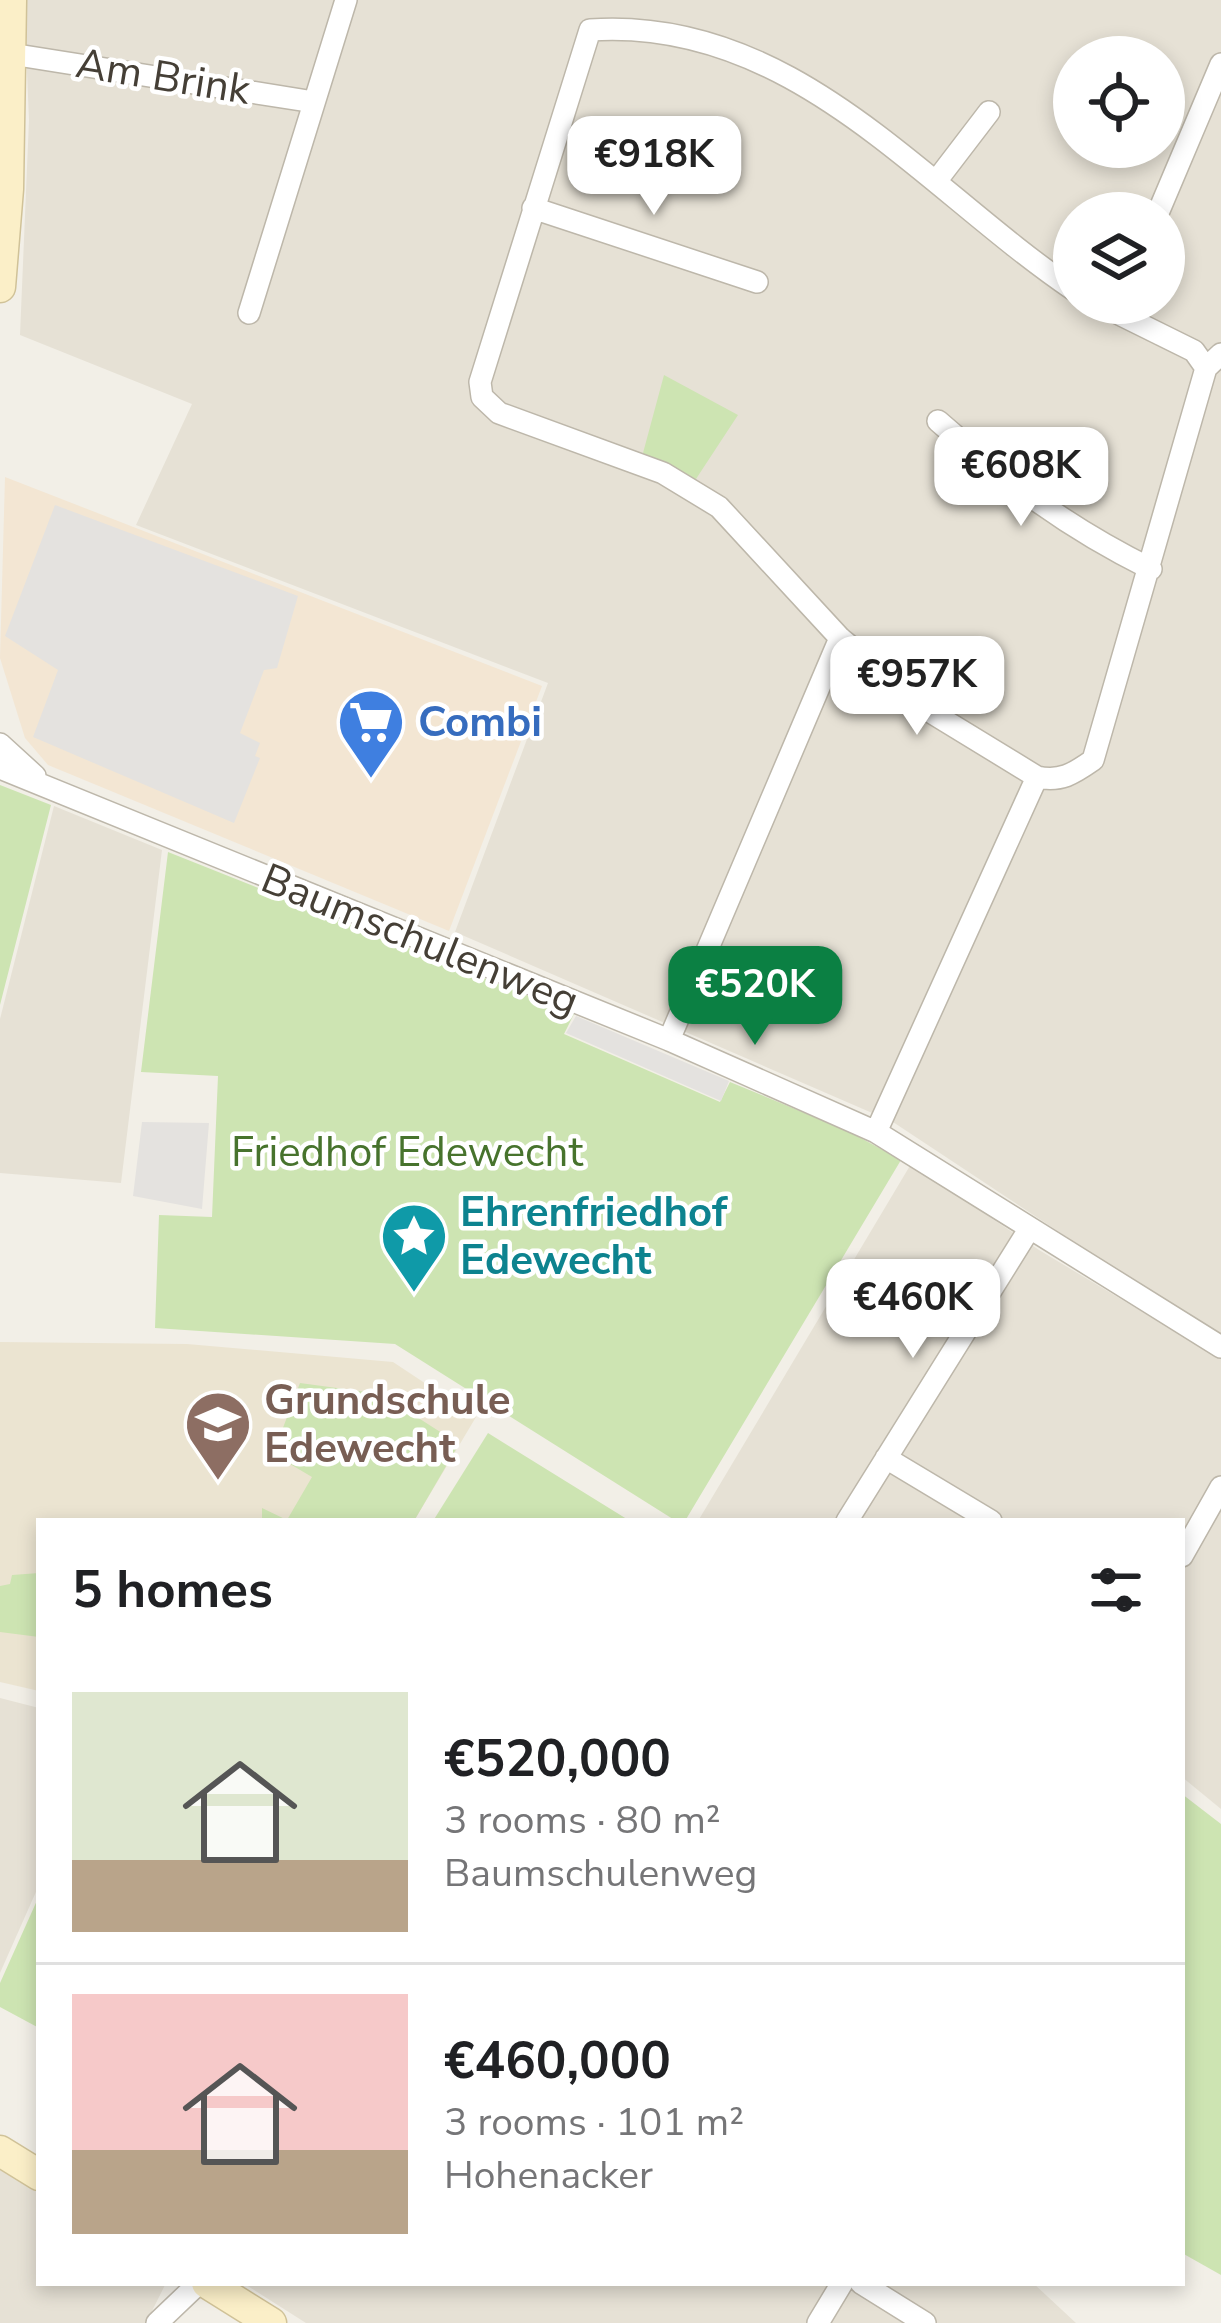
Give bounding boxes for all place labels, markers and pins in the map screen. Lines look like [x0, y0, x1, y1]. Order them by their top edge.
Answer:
pin: €918K [570, 116, 738, 218]
pin: €608K [937, 427, 1105, 529]
pin: €957K [833, 636, 1001, 738]
supermarket icon: Combi [336, 687, 406, 781]
place label: Combi [418, 694, 542, 751]
pin: €520K [671, 946, 839, 1048]
place label: Ehrenfriedhof Edewecht [460, 1184, 728, 1289]
place icon: Ehrenfriedhof Edewecht [379, 1201, 449, 1295]
pin: €460K [829, 1259, 997, 1361]
place label: Grundschule Edewecht [264, 1372, 511, 1477]
school or university icon: Grundschule Edewecht [183, 1389, 253, 1483]

